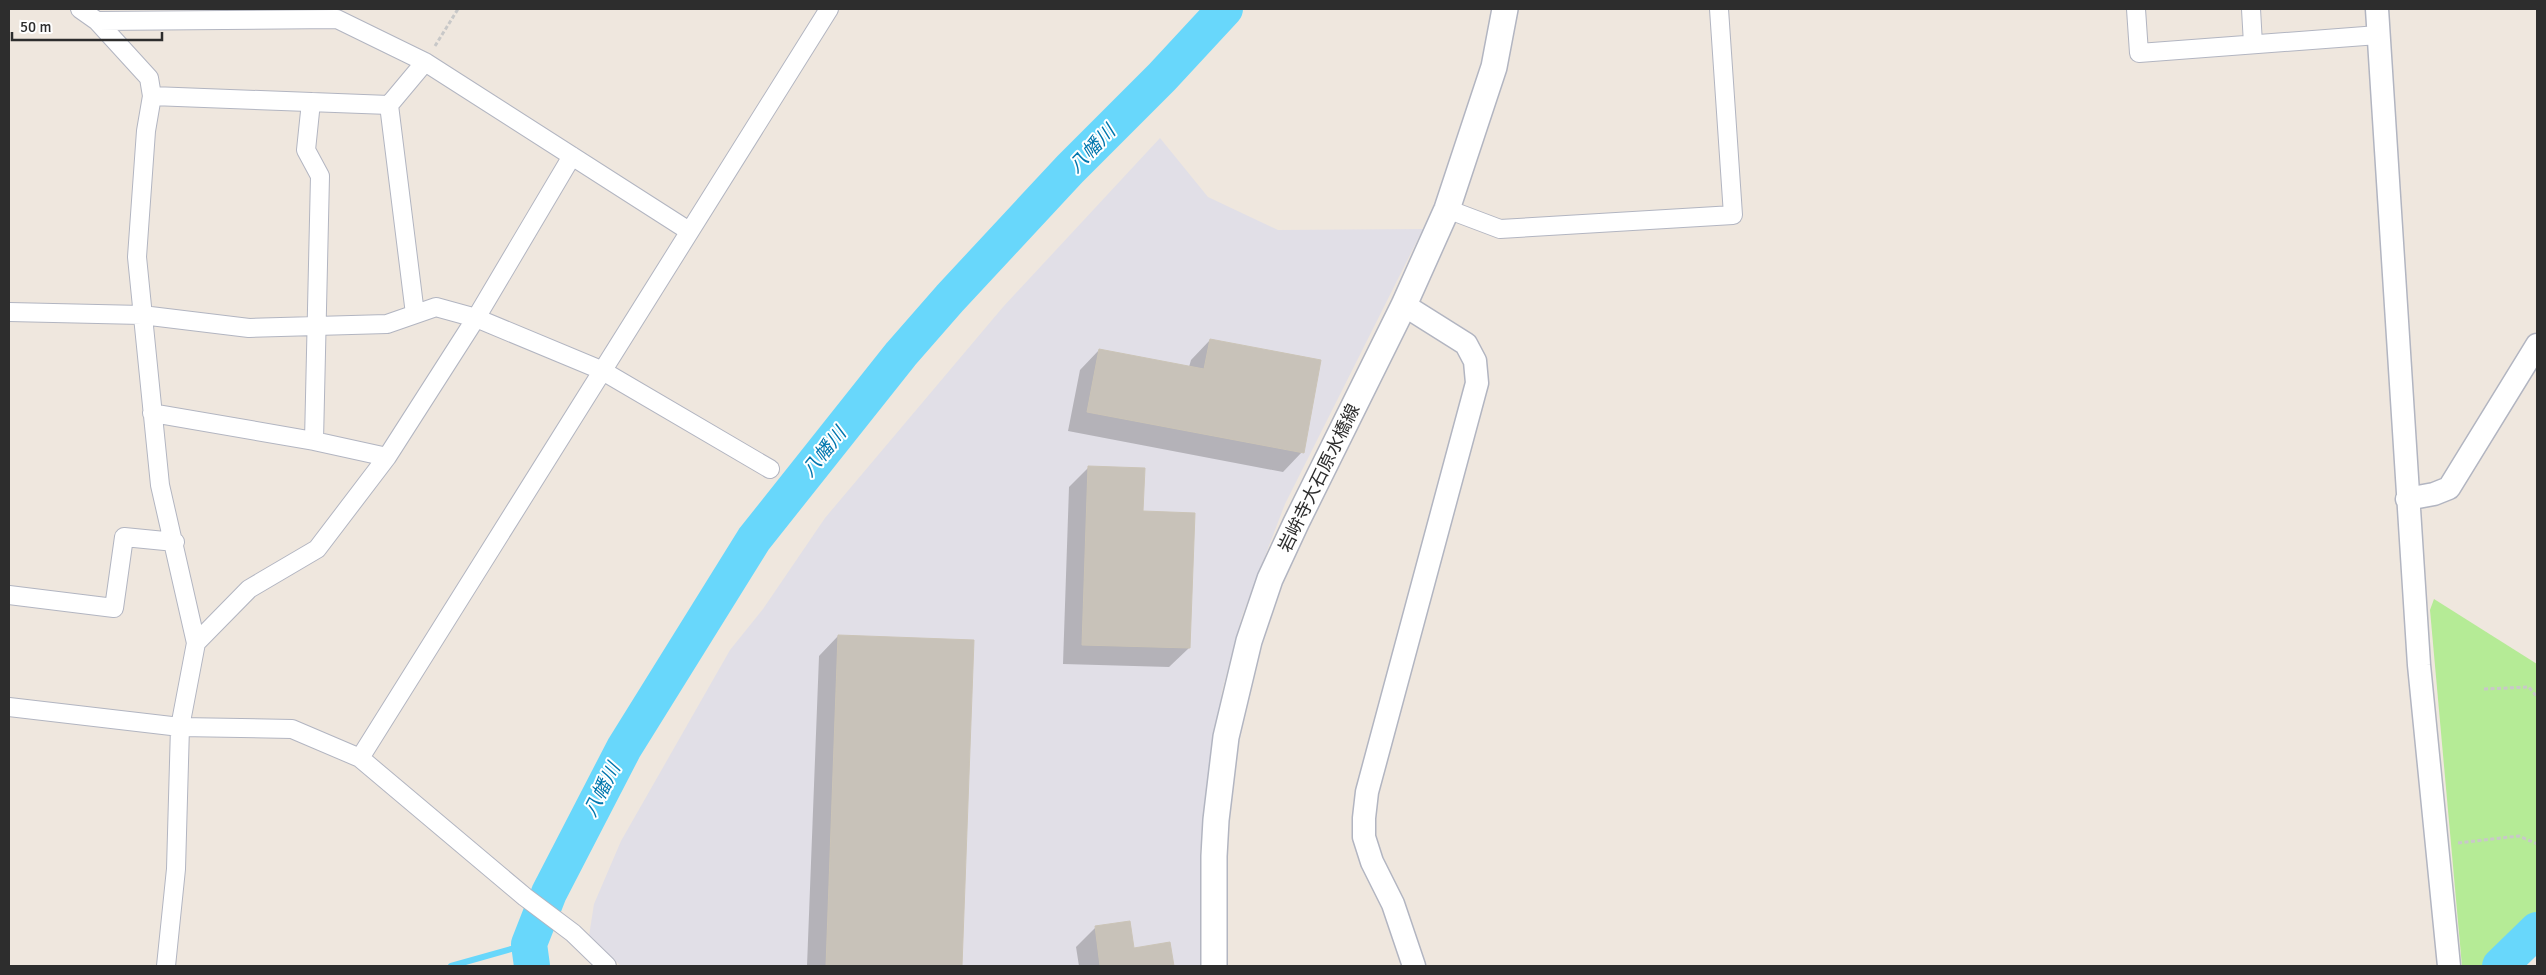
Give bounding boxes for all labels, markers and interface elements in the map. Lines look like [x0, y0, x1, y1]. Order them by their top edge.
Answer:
scale bar [12, 10, 162, 42]
text: 50 m [20, 18, 51, 36]
water label: 八幡川 [1064, 119, 1122, 178]
street label: 岩峅寺大石原水橋線 [1274, 400, 1364, 556]
water label: 八幡川 [797, 421, 853, 482]
water label: 八幡川 [578, 757, 627, 821]

